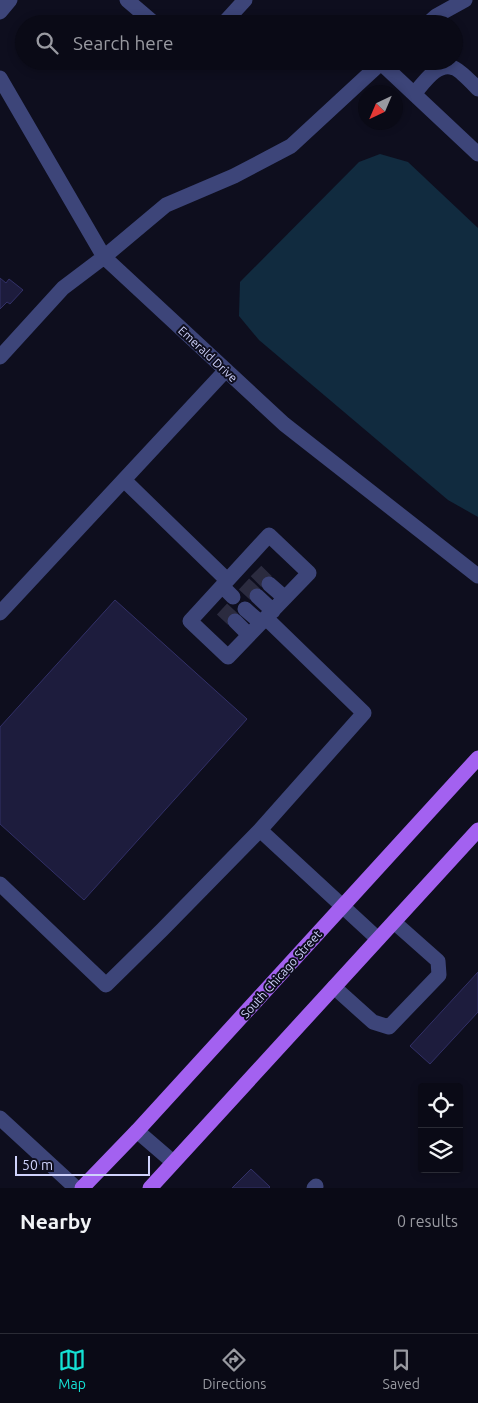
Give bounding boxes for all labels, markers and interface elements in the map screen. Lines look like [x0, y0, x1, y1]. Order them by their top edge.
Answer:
search box [15, 15, 463, 70]
icon: search [33, 29, 61, 57]
text: Search here [73, 32, 173, 54]
north arrow [358, 85, 403, 130]
street label: Emerald Drive [176, 323, 240, 385]
street label: South Chicago Street [238, 927, 324, 1021]
map controls [418, 1083, 463, 1173]
button: locate [418, 1083, 463, 1128]
button: layers [418, 1128, 463, 1173]
scale bar [15, 1153, 150, 1176]
text: 50 m [22, 1157, 53, 1173]
text: Nearby [20, 1209, 91, 1233]
text: 0 results [397, 1212, 458, 1230]
tab: Map [58, 1346, 86, 1392]
tab: Directions [202, 1346, 266, 1392]
tab: Saved [383, 1346, 420, 1392]

